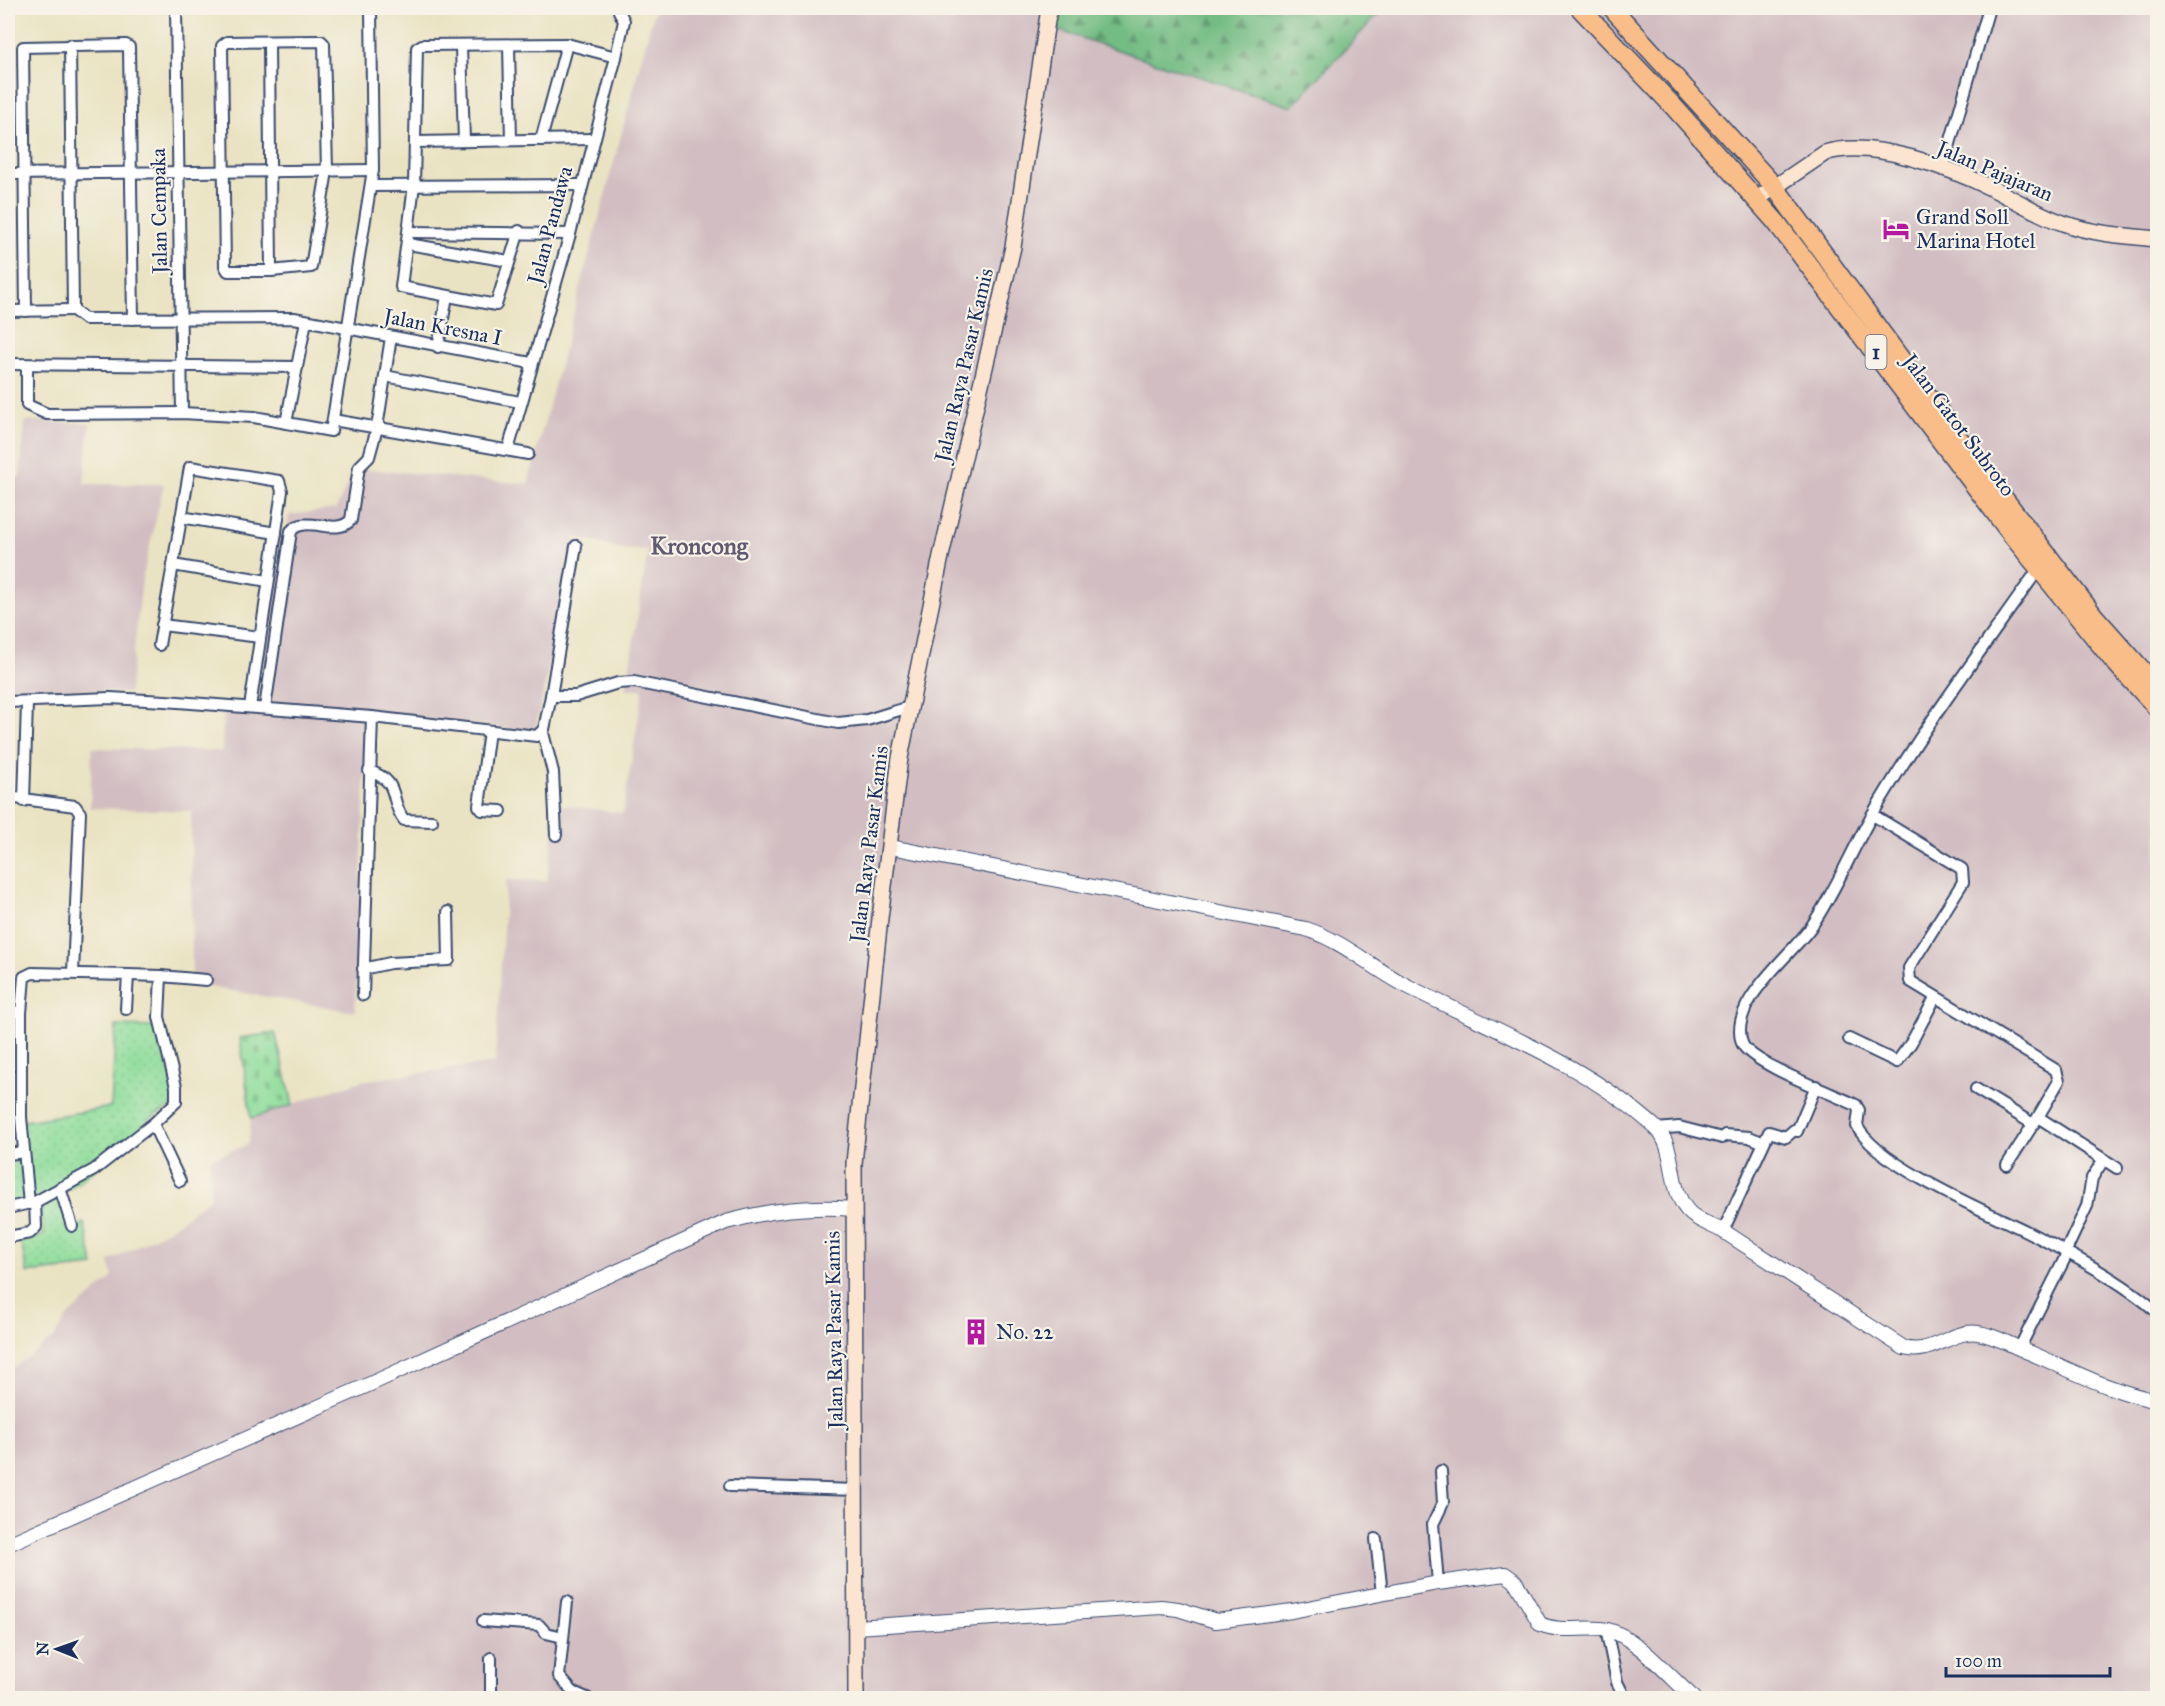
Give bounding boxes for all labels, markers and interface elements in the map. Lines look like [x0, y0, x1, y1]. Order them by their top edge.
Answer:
street label: Jalan Pajajaran [1931, 134, 2057, 207]
street label: Jalan Cempaka [145, 148, 173, 276]
street label: Jalan Pandawa [521, 163, 578, 289]
place label: Grand Soll Marina Hotel [1916, 204, 2036, 254]
hotel icon: Grand Soll Marina Hotel [1881, 214, 1911, 244]
street label: Jalan Raya Pasar Kamis [929, 266, 999, 466]
street label: Jalan Kresna I [380, 302, 504, 351]
road number: 1 [1866, 335, 1886, 369]
street label: Jalan Gatot Subroto [1896, 347, 2021, 502]
district label: Kroncong [650, 531, 749, 561]
street label: Jalan Raya Pasar Kamis [844, 744, 894, 946]
street label: Jalan Raya Pasar Kamis [819, 1231, 849, 1431]
building icon: No. 22 [961, 1317, 991, 1347]
place label: No. 22 [996, 1319, 1054, 1345]
north arrow [27, 1619, 87, 1679]
scale bar [1946, 1640, 2110, 1678]
text: N [33, 1641, 52, 1656]
text: 100 m [1955, 1650, 2002, 1672]

